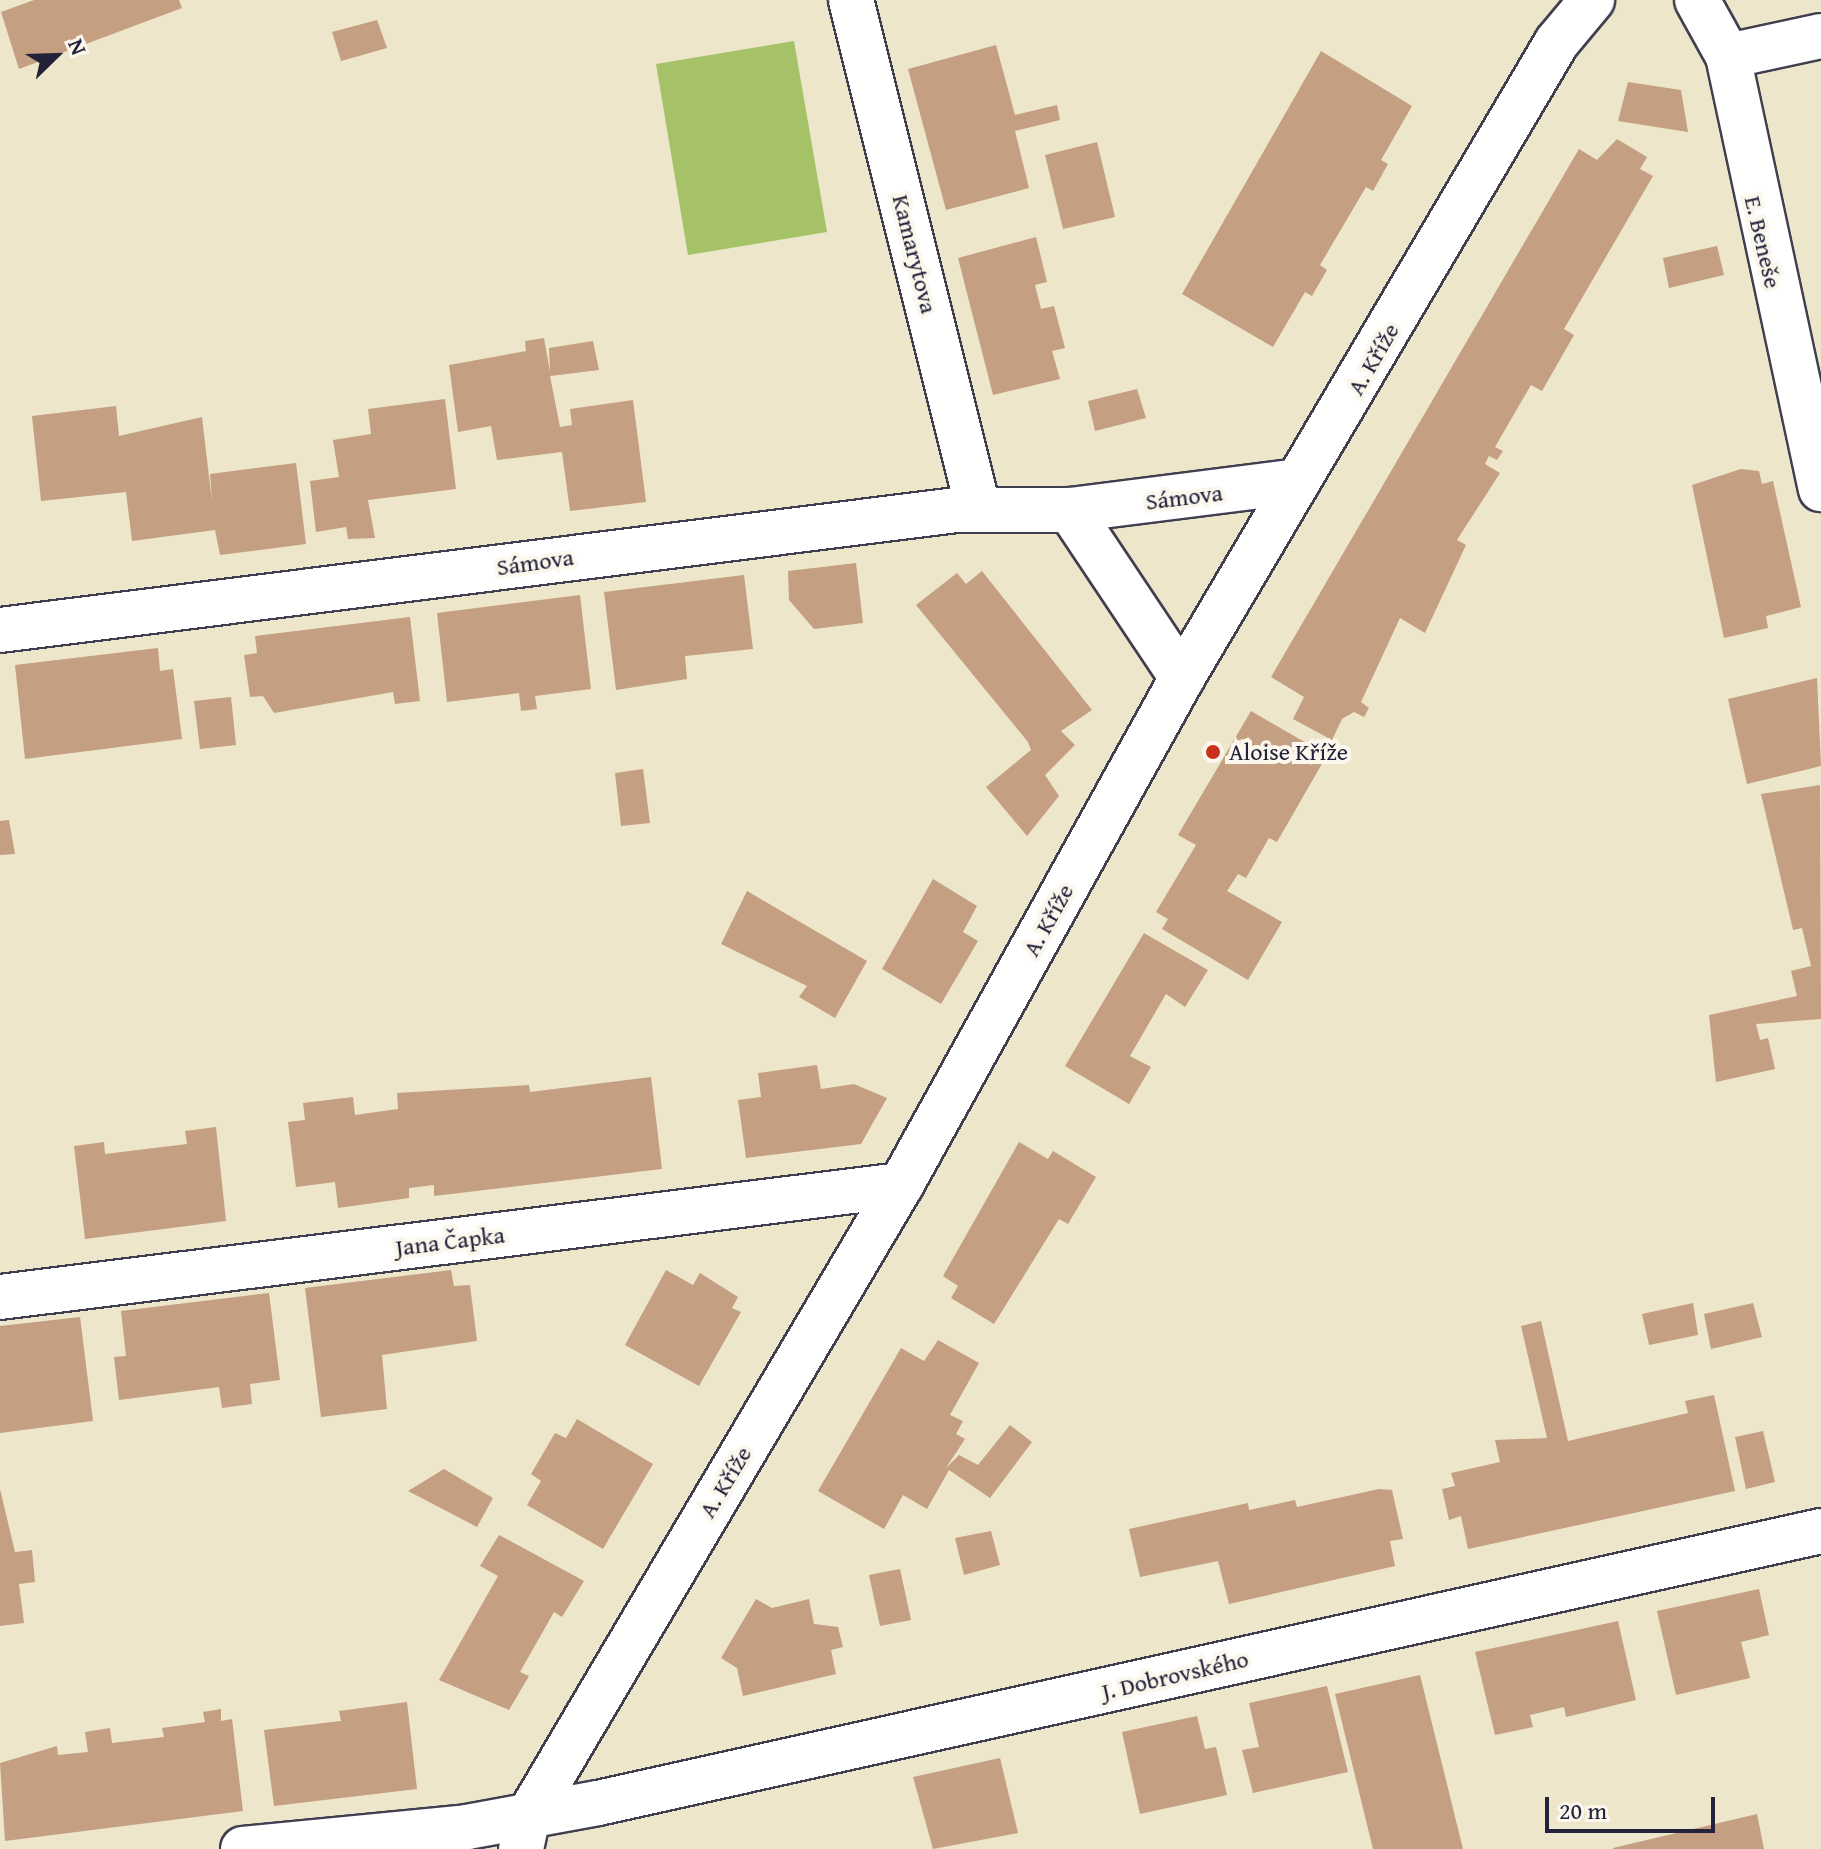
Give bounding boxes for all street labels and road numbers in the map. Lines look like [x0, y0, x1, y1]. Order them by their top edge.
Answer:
street label: Kamarytova [886, 192, 944, 316]
street label: E. Beneše [1738, 193, 1788, 291]
street label: A. Kříže [1341, 318, 1405, 400]
street label: Sámova [1144, 478, 1224, 516]
street label: Sámova [495, 542, 575, 582]
street label: A. Kříže [1016, 879, 1080, 961]
street label: Jana Čapka [394, 1220, 506, 1262]
street label: A. Kříže [693, 1441, 757, 1523]
street label: J. Dobrovského [1099, 1644, 1251, 1706]

